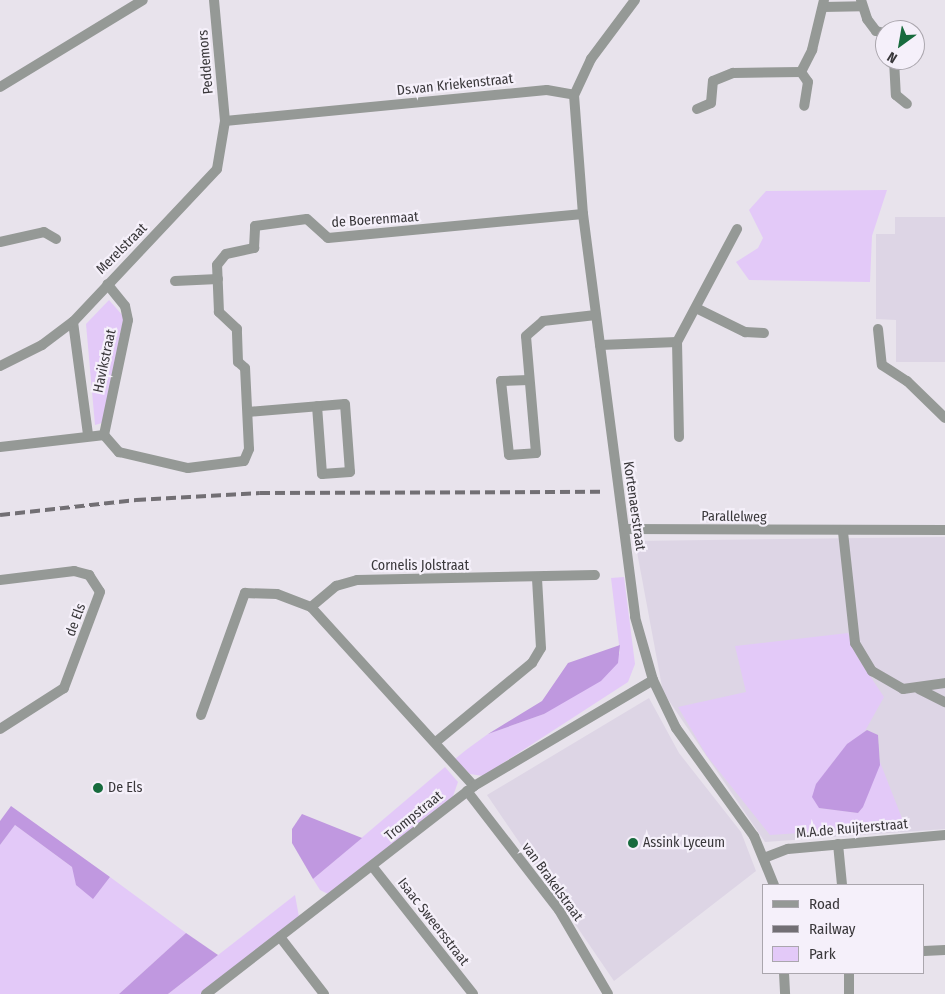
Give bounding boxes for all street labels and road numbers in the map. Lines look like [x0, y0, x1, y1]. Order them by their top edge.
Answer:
street label: Peddemors [195, 29, 217, 95]
street label: Ds.van Kriekenstraat [396, 71, 514, 99]
street label: de Boerenmaat [331, 209, 419, 231]
street label: Merelstraat [93, 220, 151, 278]
street label: Havikstraat [90, 328, 120, 394]
street label: Kortenaerstraat [619, 460, 649, 552]
street label: Parallelweg [701, 508, 767, 526]
street label: Cornelis Jolstraat [371, 558, 469, 574]
street label: de Els [62, 601, 90, 639]
street label: Trompstraat [382, 788, 446, 844]
street label: M.A.de Ruijterstraat [795, 816, 909, 842]
street label: van Brakelstraat [518, 840, 586, 924]
street label: Isaac Sweersstraat [394, 875, 472, 969]

